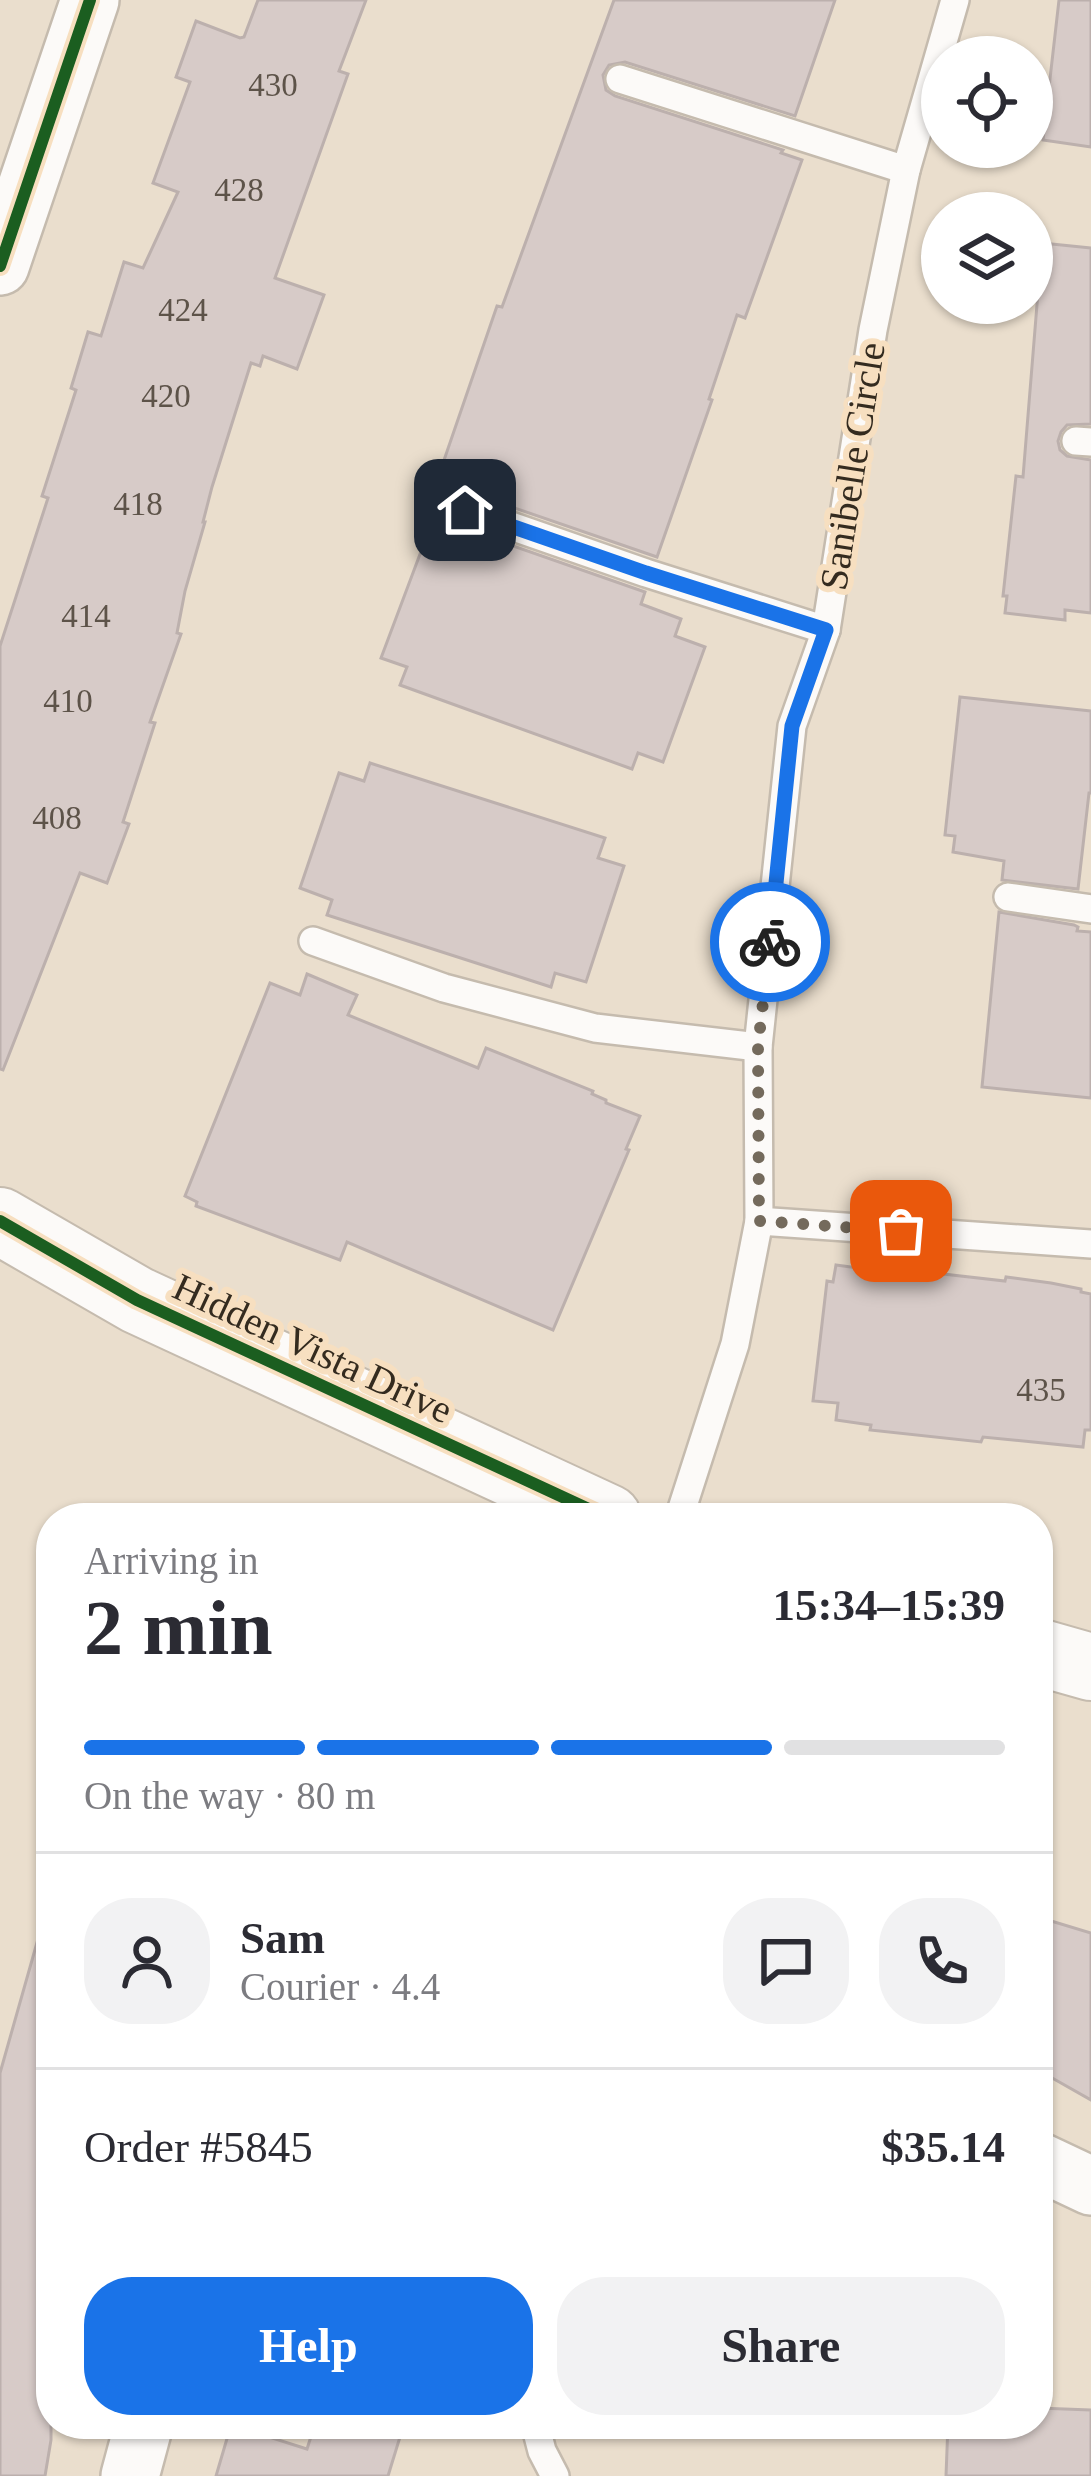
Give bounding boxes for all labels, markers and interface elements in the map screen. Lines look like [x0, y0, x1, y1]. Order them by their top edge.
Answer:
map controls [921, 36, 1053, 324]
button: locate [921, 36, 1053, 168]
house number: 430 [248, 67, 298, 103]
house number: 428 [214, 172, 264, 208]
button: layers [921, 192, 1053, 324]
house number: 424 [158, 292, 208, 328]
street label: Sanibelle Circle [811, 339, 893, 593]
house number: 420 [141, 378, 191, 414]
pin [414, 459, 516, 561]
icon: home [432, 477, 498, 543]
house number: 418 [113, 486, 163, 522]
house number: 414 [61, 598, 111, 634]
house number: 410 [43, 683, 93, 719]
house number: 408 [32, 800, 82, 836]
courier [710, 882, 830, 1002]
icon: bike [737, 909, 803, 975]
pin [850, 1180, 952, 1282]
icon: bag [868, 1198, 934, 1264]
street label: Hidden Vista Drive [167, 1265, 459, 1431]
house number: 435 [1016, 1372, 1066, 1408]
text: Arriving in [84, 1539, 258, 1582]
text: 15:34–15:39 [773, 1580, 1005, 1630]
text: 2 min [84, 1584, 273, 1671]
text: On the way · 80 m [84, 1774, 375, 1817]
button: person [84, 1898, 210, 2024]
button: chat [723, 1898, 849, 2024]
button: phone [879, 1898, 1005, 2024]
text: Sam [240, 1913, 325, 1963]
text: Courier · 4.4 [240, 1965, 440, 2008]
text: Order #5845 [84, 2122, 313, 2172]
text: $35.14 [881, 2122, 1005, 2172]
button: Help [84, 2277, 533, 2415]
button: Share [557, 2277, 1005, 2415]

